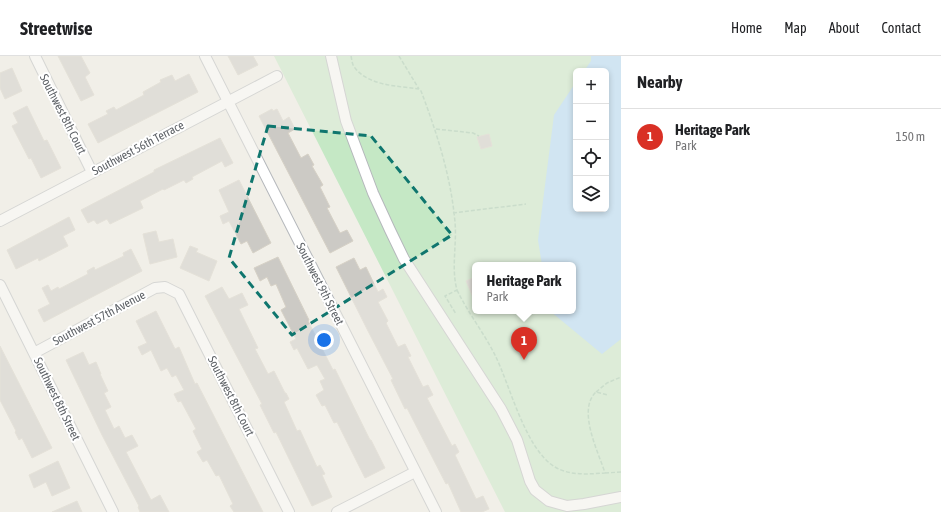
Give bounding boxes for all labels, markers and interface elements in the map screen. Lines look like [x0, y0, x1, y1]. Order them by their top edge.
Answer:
text: Streetwise [20, 17, 93, 39]
text: Home [731, 20, 762, 36]
text: Map [784, 20, 807, 36]
text: About [829, 20, 860, 36]
text: Contact [882, 20, 921, 36]
map controls [573, 68, 609, 212]
button: + [573, 68, 609, 104]
street label: Southwest 8th Court [37, 72, 89, 157]
text: Nearby [637, 72, 683, 92]
button: − [573, 104, 609, 140]
street label: Southwest 56th Terrace [90, 118, 186, 178]
text: Heritage Park [675, 121, 750, 138]
text: 1 [647, 129, 653, 144]
text: 150 m [896, 129, 925, 144]
text: Park [675, 138, 697, 153]
button: locate [573, 140, 609, 176]
button: layers [573, 176, 609, 212]
street label: Southwest 9th Street [293, 241, 347, 328]
popup [472, 262, 576, 314]
text: Heritage Park [487, 272, 561, 289]
street label: Southwest 57th Avenue [50, 288, 148, 348]
text: Park [487, 289, 508, 304]
pin: 1 [511, 327, 537, 360]
your location [314, 330, 334, 350]
street label: Southwest 8th Court [205, 354, 257, 439]
street label: Southwest 8th Street [31, 355, 83, 443]

